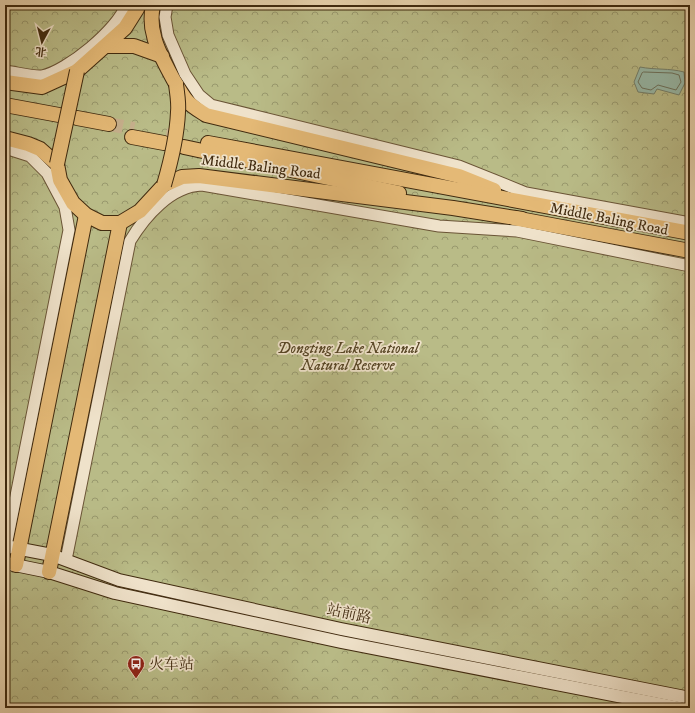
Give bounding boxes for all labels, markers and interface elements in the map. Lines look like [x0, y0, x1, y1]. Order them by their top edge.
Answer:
north arrow [22, 22, 62, 62]
text: 北 [35, 43, 47, 59]
street label: Middle Baling Road [200, 150, 322, 184]
street label: Middle Baling Road [548, 198, 670, 240]
park label: Dongting Lake National Natural Reserve [277, 339, 421, 375]
street label: 站前路 [325, 600, 373, 628]
bus stop icon: 火车站 [126, 654, 146, 679]
place label: 火车站 [149, 655, 194, 674]

